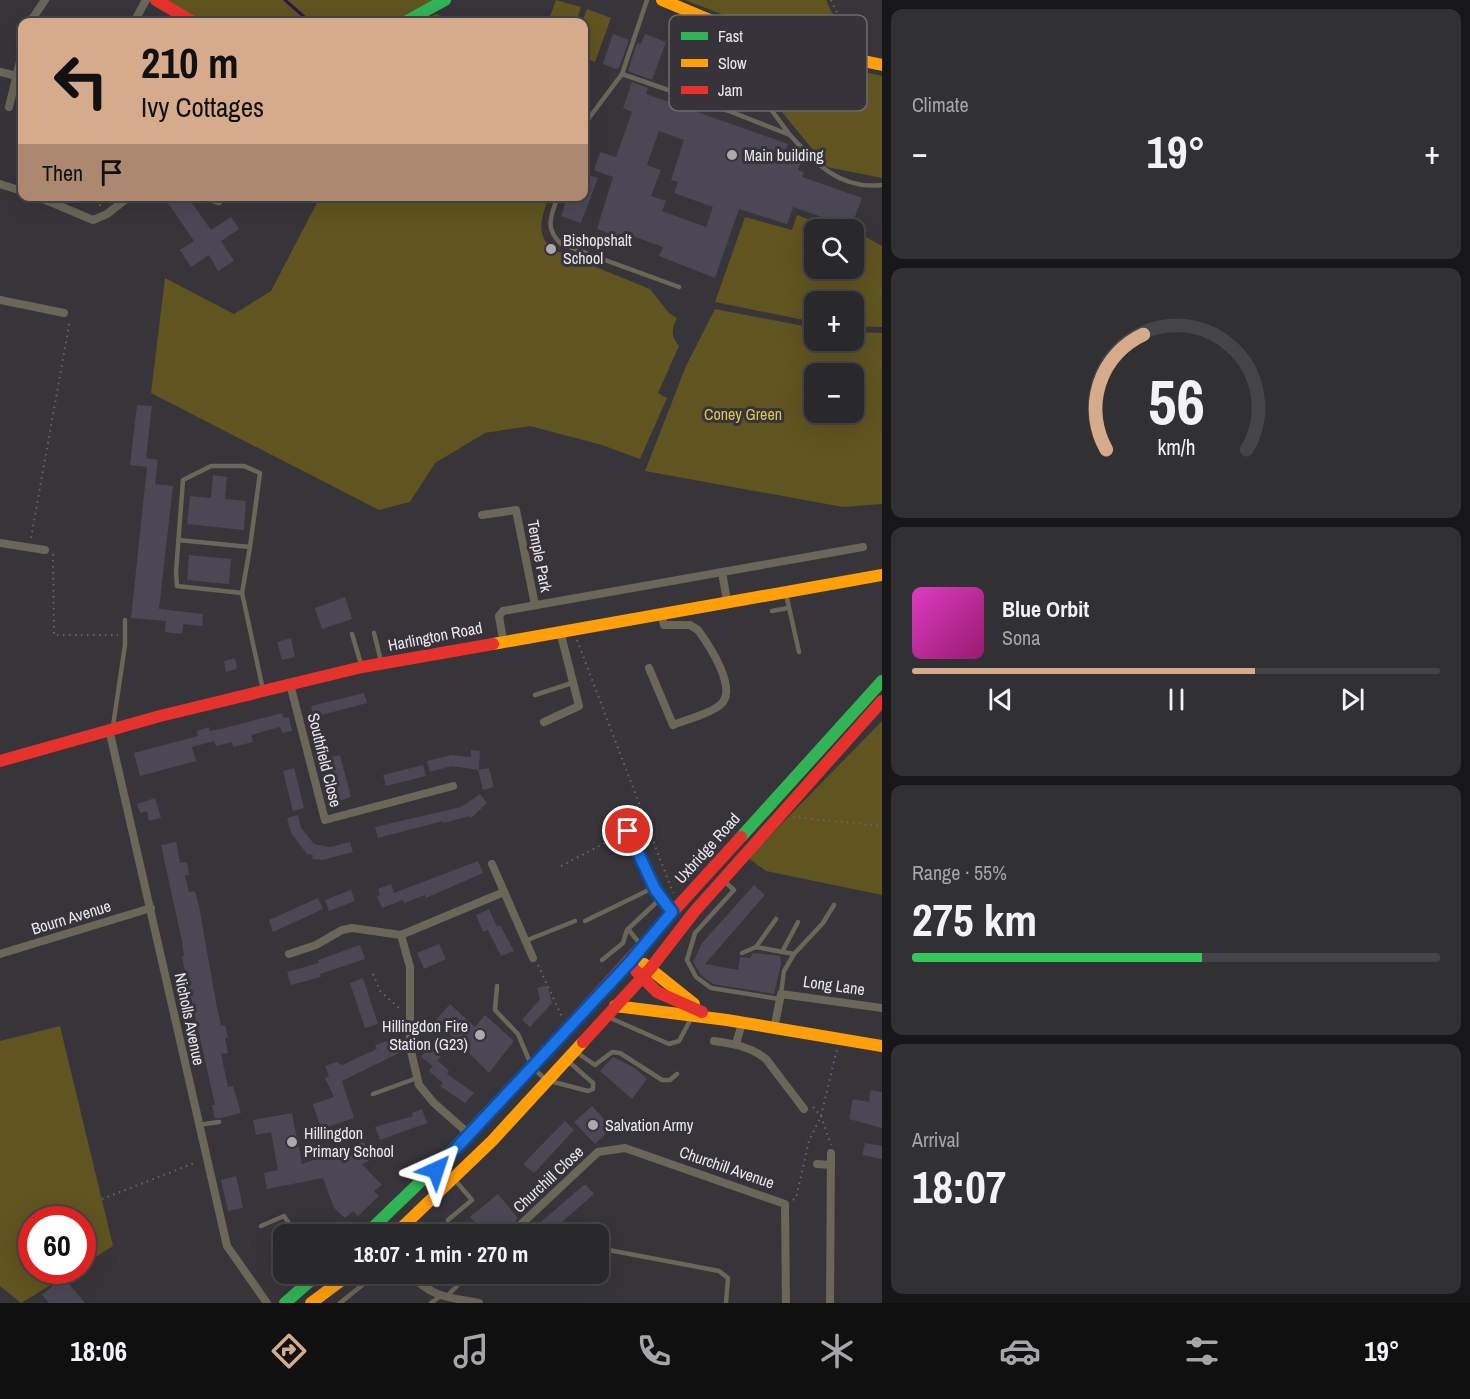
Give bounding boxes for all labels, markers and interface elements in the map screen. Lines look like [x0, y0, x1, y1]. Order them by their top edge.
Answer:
legend [669, 15, 867, 111]
text: Fast [718, 25, 743, 47]
text: 210 m [141, 35, 239, 91]
icon: left [42, 42, 120, 120]
text: Slow [718, 52, 747, 74]
text: Jam [718, 79, 743, 101]
text: Ivy Cottages [141, 89, 264, 125]
text: Climate [912, 91, 969, 118]
text: 19° [1146, 121, 1206, 182]
text: − [912, 130, 928, 174]
text: + [1424, 130, 1440, 174]
place label: Main building [744, 144, 824, 166]
marker: Main building [725, 148, 739, 162]
icon: arrive [95, 156, 128, 189]
text: Then [42, 158, 83, 188]
map controls [804, 219, 864, 423]
button: search [804, 219, 864, 279]
place label: Bishopshalt School [563, 229, 632, 269]
marker: Bishopshalt School [544, 242, 558, 256]
button: + [804, 291, 864, 351]
text: 56 [1148, 359, 1204, 443]
button: − [804, 363, 864, 423]
park label: Coney Green [704, 403, 782, 425]
text: km/h [1157, 433, 1195, 462]
street label: Temple Park [522, 518, 558, 594]
text: Blue Orbit [1002, 594, 1089, 624]
street label: Harlington Road [386, 616, 484, 656]
text: Sona [1002, 624, 1040, 651]
icon: previous [984, 683, 1017, 716]
icon: pause [1160, 683, 1193, 716]
icon: next [1336, 683, 1369, 716]
street label: Southfield Close [303, 711, 347, 809]
pin [602, 805, 653, 856]
street label: Uxbridge Road [669, 808, 745, 888]
icon: arrive [611, 814, 644, 847]
text: Range · 55% [912, 859, 1007, 886]
text: 275 km [912, 889, 1037, 950]
street label: Bourn Avenue [28, 894, 114, 940]
street label: Long Lane [802, 970, 866, 1000]
street label: Nicholls Avenue [169, 971, 211, 1067]
place label: Hillingdon Fire Station (G23) [382, 1015, 468, 1055]
marker: Hillingdon Fire Station (G23) [473, 1028, 487, 1042]
place label: Salvation Army [605, 1114, 694, 1136]
marker: Salvation Army [586, 1118, 600, 1132]
place label: Hillingdon Primary School [304, 1122, 394, 1162]
text: Arrival [912, 1126, 959, 1153]
marker: Hillingdon Primary School [285, 1135, 299, 1149]
position arrow [404, 1138, 468, 1202]
street label: Churchill Avenue [677, 1140, 777, 1194]
street label: Churchill Close [508, 1141, 588, 1217]
text: 18:07 [912, 1156, 1006, 1217]
speed limit sign: 60 [18, 1206, 96, 1284]
text: 18:07 · 1 min · 270 m [354, 1239, 528, 1269]
icon: directions [268, 1330, 310, 1372]
icon: music [450, 1330, 492, 1372]
icon: phone [633, 1330, 675, 1372]
icon: climate [816, 1330, 858, 1372]
icon: car [999, 1330, 1041, 1372]
icon: filters [1181, 1330, 1223, 1372]
text: 18:06 [70, 1333, 127, 1369]
text: 19° [1364, 1333, 1400, 1369]

